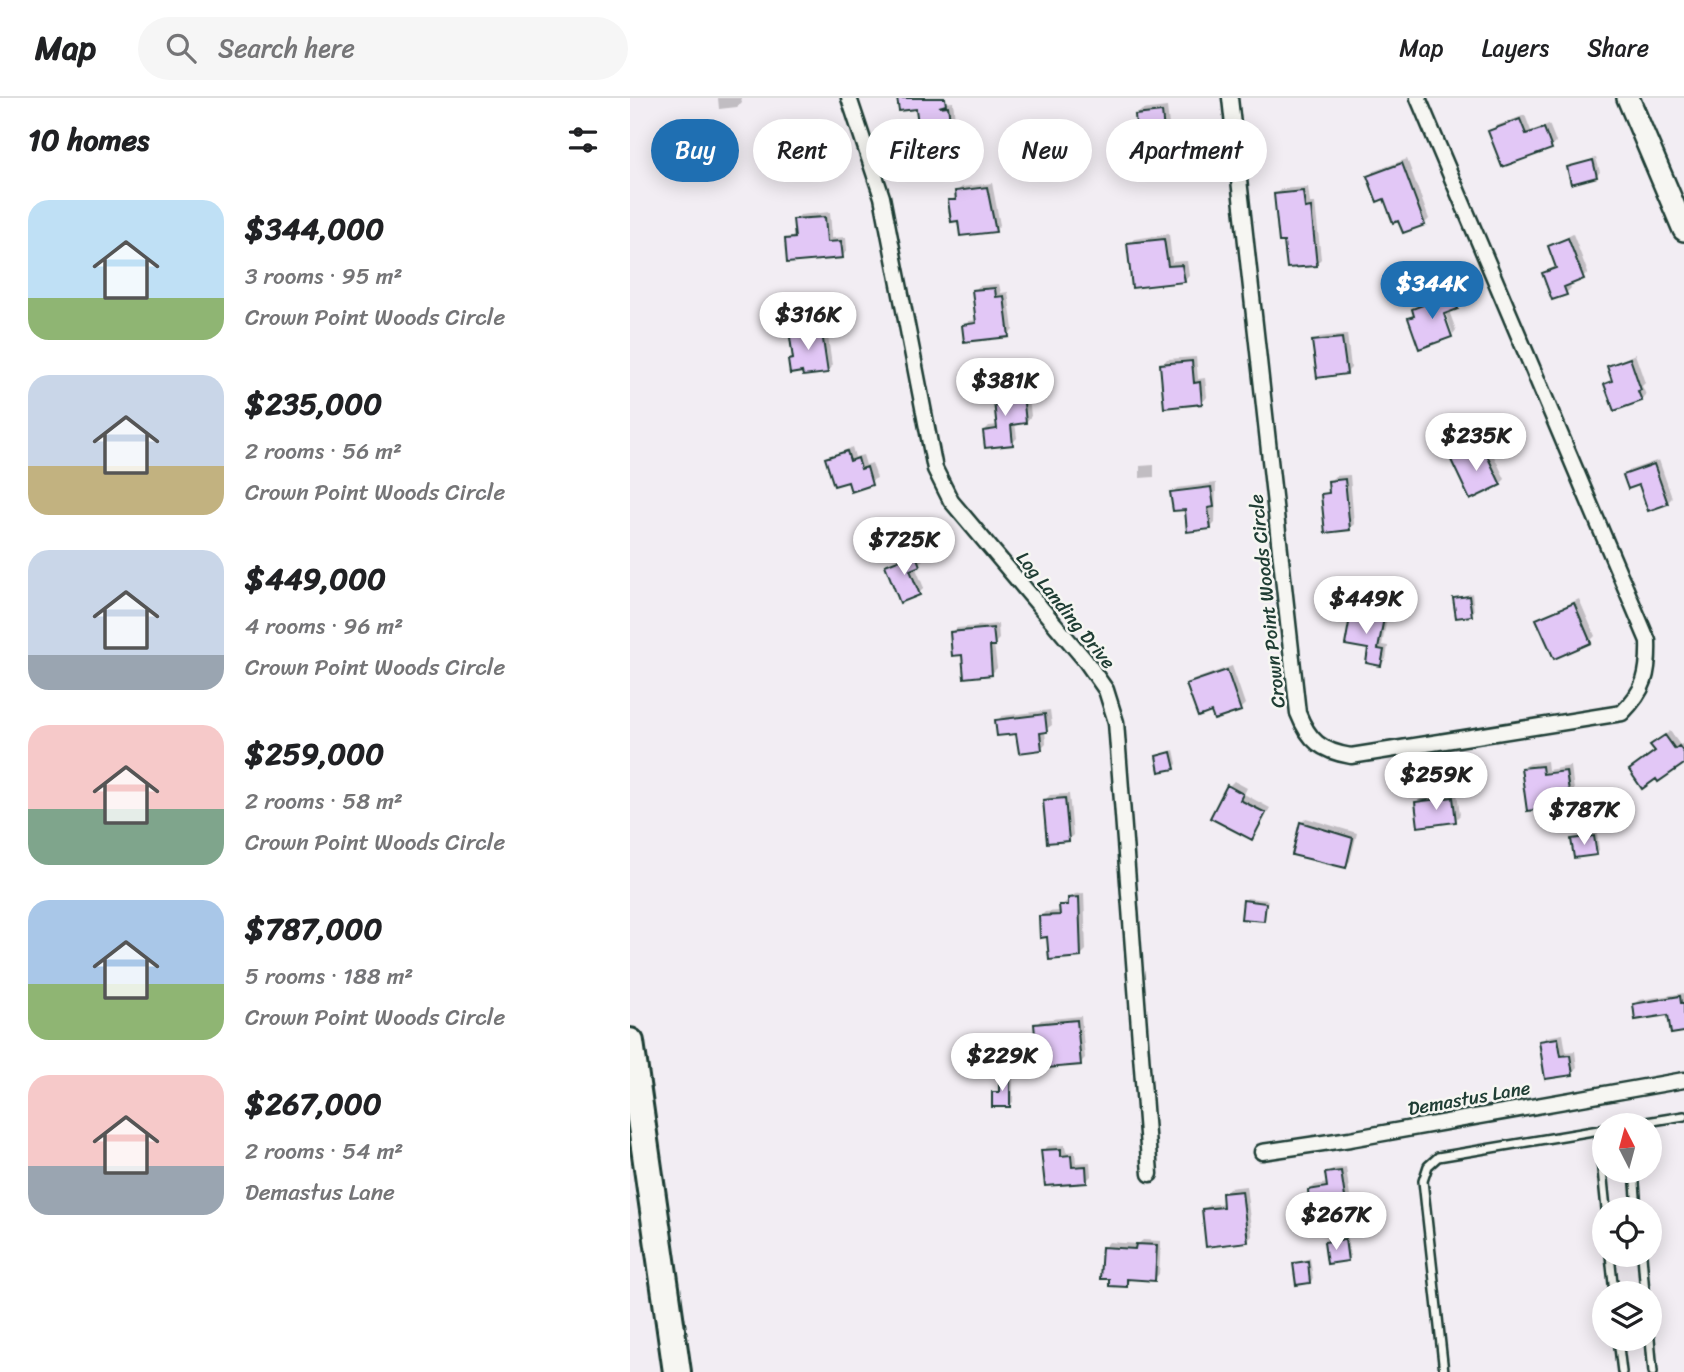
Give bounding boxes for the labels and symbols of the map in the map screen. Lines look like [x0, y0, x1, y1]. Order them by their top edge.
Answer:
pin: $344K [1383, 262, 1481, 321]
pin: $316K [759, 292, 857, 352]
pin: $381K [956, 358, 1054, 418]
pin: $235K [1427, 414, 1525, 473]
street label: Crown Point Woods Circle [1239, 492, 1295, 710]
pin: $725K [855, 518, 953, 577]
street label: Log Landing Drive [1008, 543, 1124, 677]
pin: $449K [1317, 576, 1415, 636]
pin: $259K [1387, 752, 1485, 812]
pin: $787K [1535, 788, 1633, 847]
pin: $229K [953, 1034, 1051, 1093]
street label: Demastus Lane [1405, 1071, 1533, 1125]
north arrow [1592, 1113, 1662, 1183]
pin: $267K [1287, 1192, 1385, 1252]

